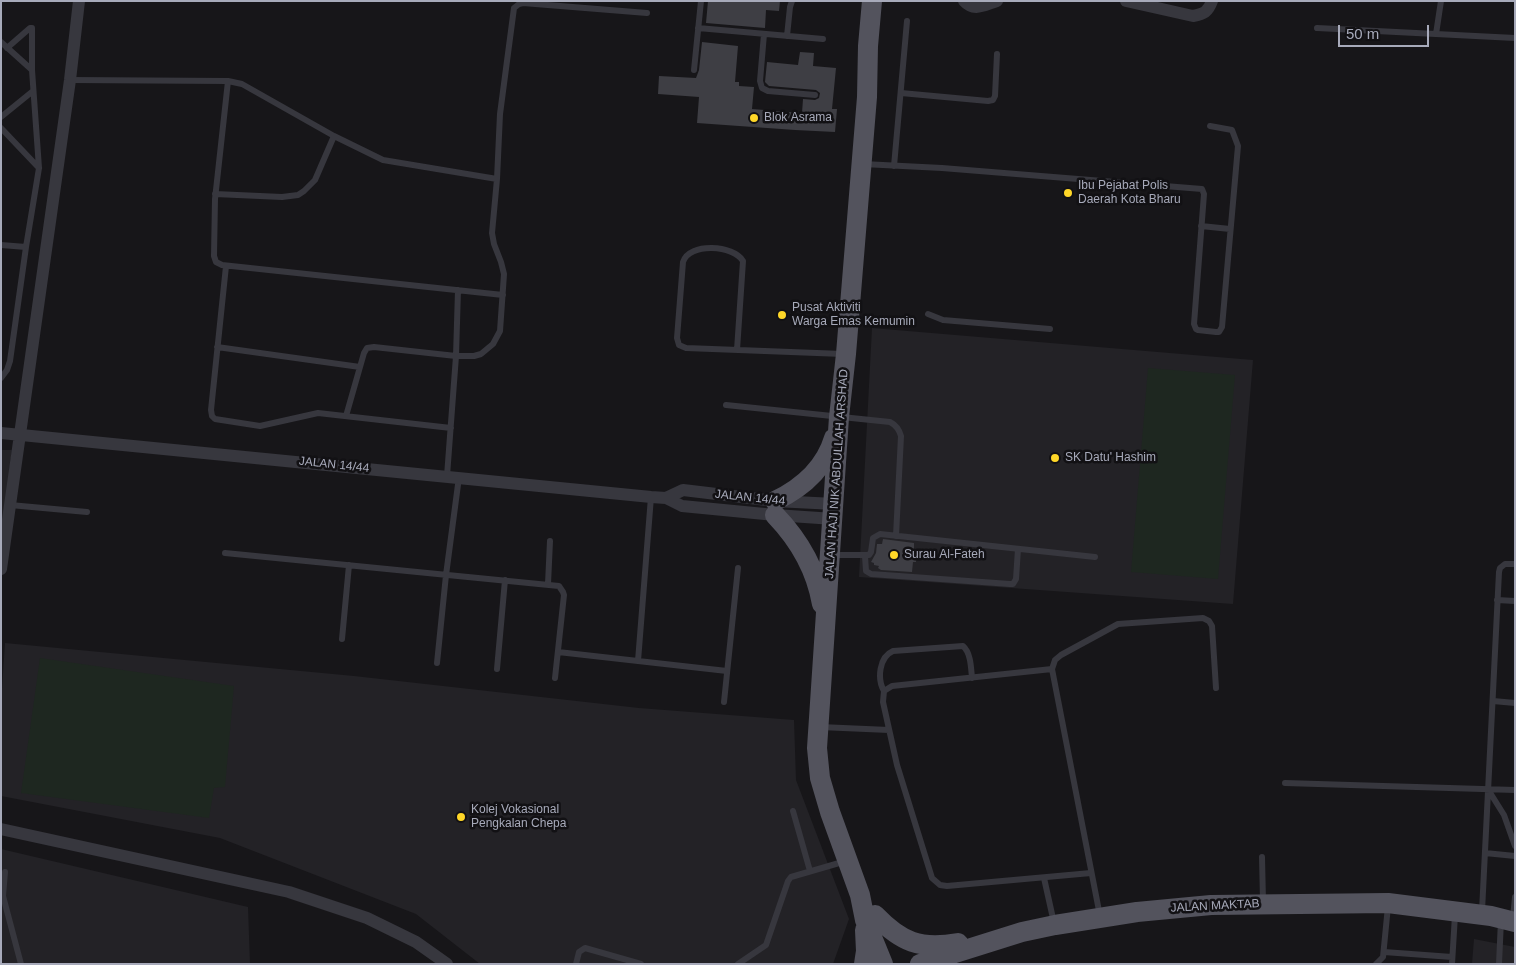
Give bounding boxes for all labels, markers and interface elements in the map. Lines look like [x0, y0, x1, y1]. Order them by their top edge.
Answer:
scale bar [1341, 15, 1432, 47]
text: 50 m [1346, 25, 1379, 42]
place label: Blok Asrama [764, 111, 832, 125]
marker: Blok Asrama [748, 112, 760, 124]
place label: Ibu Pejabat Polis Daerah Kota Bharu [1078, 179, 1181, 207]
marker: Ibu Pejabat Polis Daerah Kota Bharu [1062, 187, 1074, 199]
place label: Pusat Aktiviti Warga Emas Kemumin [792, 301, 915, 329]
marker: Pusat Aktiviti Warga Emas Kemumin [776, 309, 788, 321]
street label: JALAN HAJI NIK ABDULLAH ARSHAD [822, 369, 852, 579]
place label: SK Datu' Hashim [1065, 451, 1156, 465]
marker: SK Datu' Hashim [1049, 452, 1061, 464]
street label: JALAN 14/44 [298, 454, 370, 476]
street label: JALAN 14/44 [714, 487, 786, 509]
place label: Surau Al-Fateh [904, 548, 985, 562]
marker: Surau Al-Fateh [888, 549, 900, 561]
place label: Kolej Vokasional Pengkalan Chepa [471, 803, 566, 831]
marker: Kolej Vokasional Pengkalan Chepa [455, 811, 467, 823]
street label: JALAN MAKTAB [1170, 896, 1260, 916]

